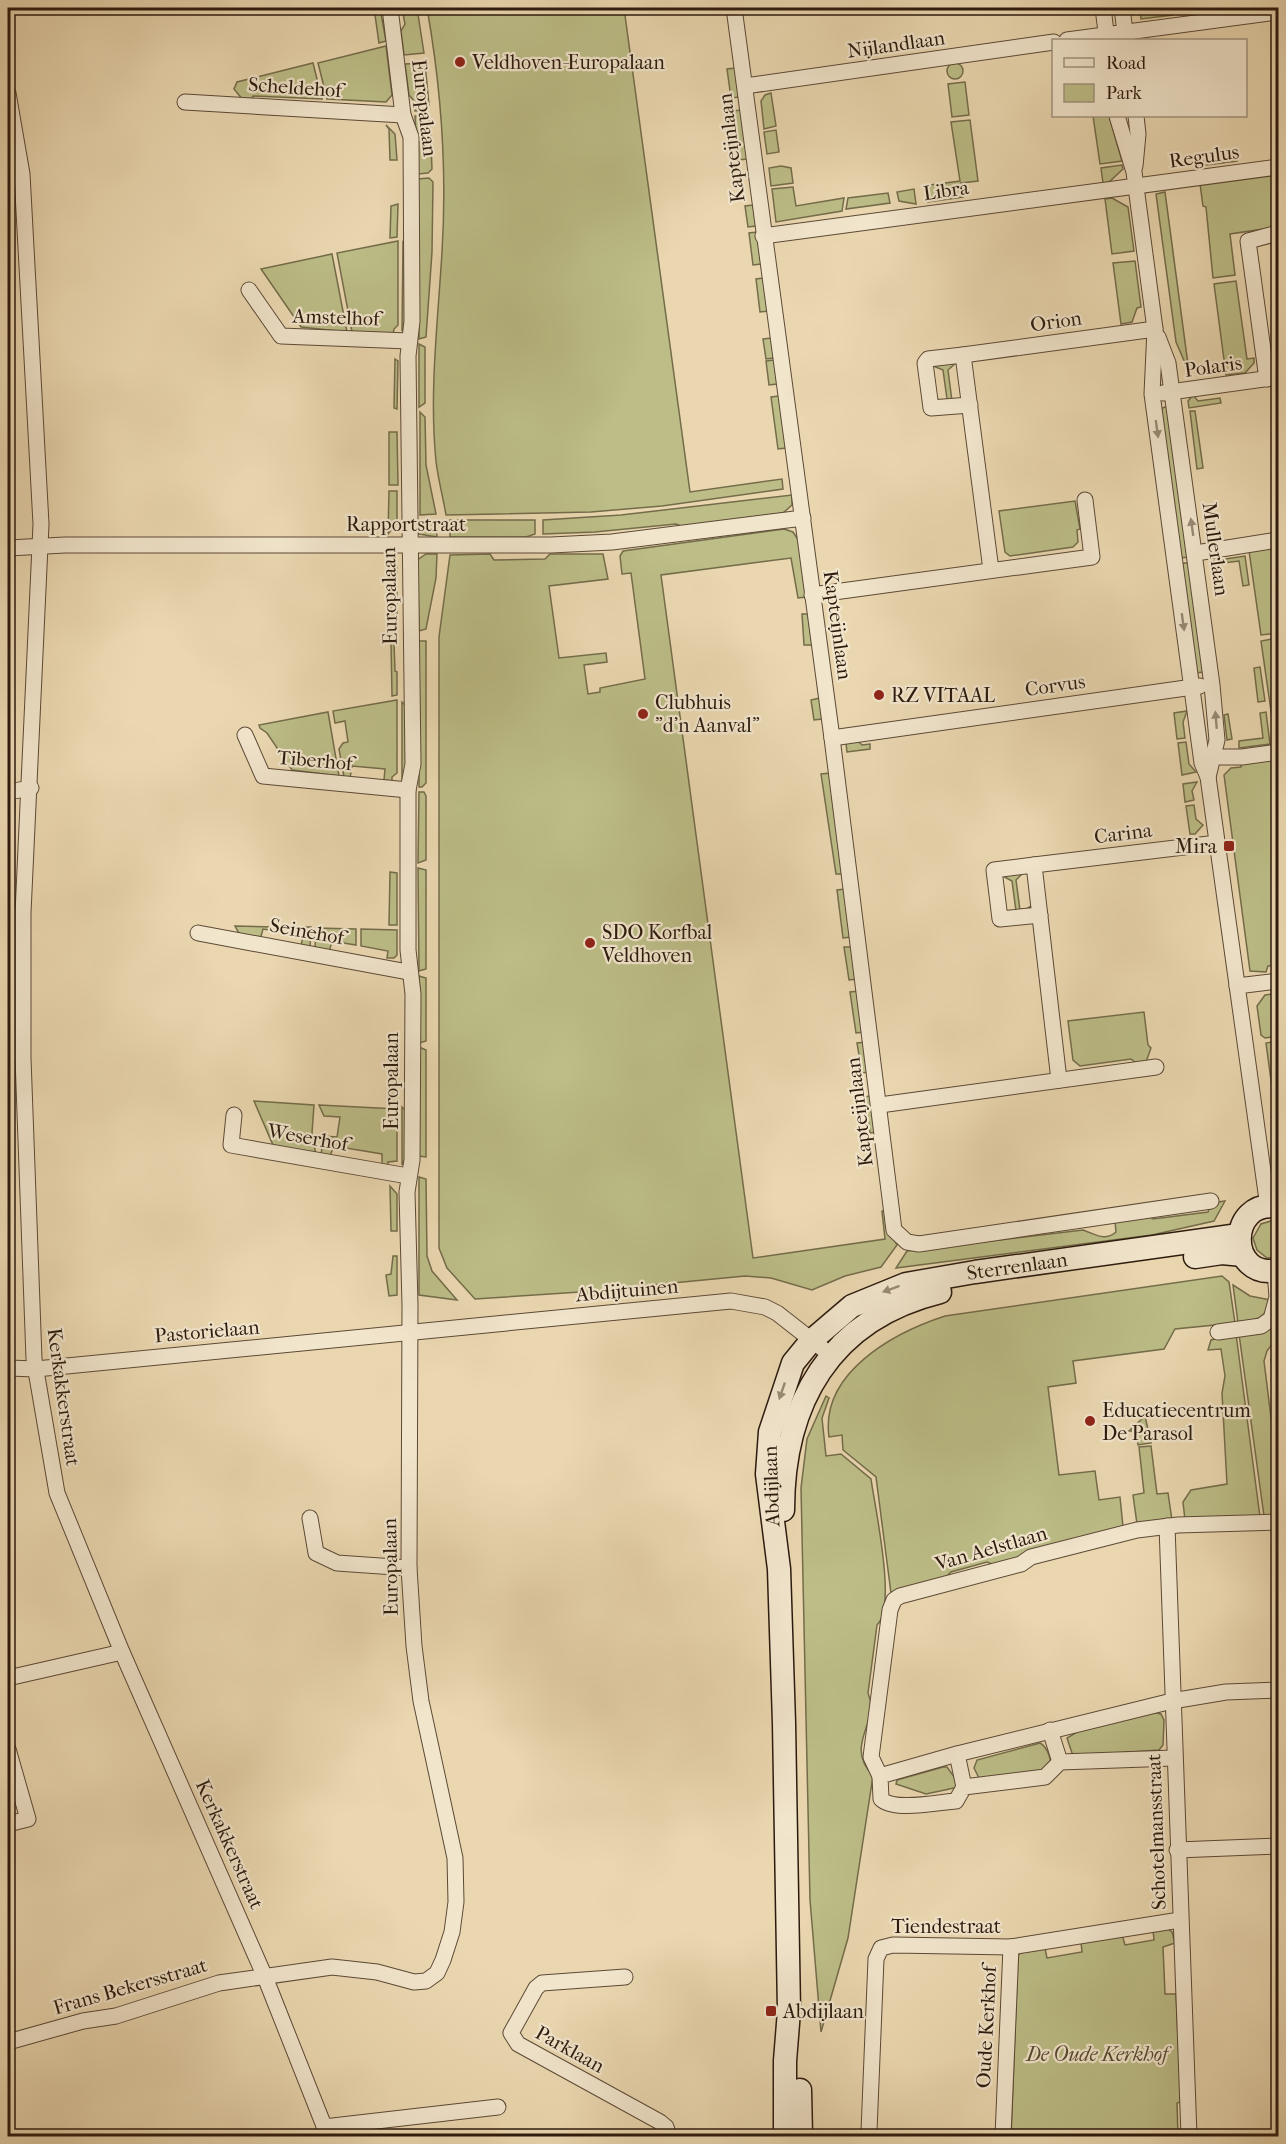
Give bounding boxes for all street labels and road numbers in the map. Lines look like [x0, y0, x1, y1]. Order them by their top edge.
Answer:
street label: Nijlandlaan [846, 26, 947, 63]
street label: Europalaan [407, 58, 442, 158]
street label: Scheldehof [247, 73, 347, 103]
street label: Kapteijnlaan [713, 92, 750, 204]
street label: Regulus [1168, 140, 1241, 173]
street label: Libra [922, 176, 971, 205]
street label: Amstelhof [291, 304, 384, 331]
street label: Orion [1029, 306, 1084, 336]
street label: Polaris [1183, 351, 1243, 382]
street label: Mullerlaan [1198, 501, 1234, 598]
street label: Rapportstraat [346, 513, 466, 536]
street label: Europalaan [377, 547, 402, 645]
street label: Kapteijnlaan [818, 569, 857, 682]
street label: Corvus [1023, 670, 1087, 701]
street label: Tiberhof [276, 746, 358, 776]
street label: Carina [1093, 818, 1154, 848]
street label: Seinehof [268, 914, 350, 950]
street label: Europalaan [380, 1032, 403, 1130]
street label: Kapteijnlaan [841, 1056, 878, 1168]
street label: Weserhof [265, 1119, 354, 1157]
street label: Sterrenlaan [965, 1248, 1069, 1285]
street label: Abdijtuinen [574, 1275, 680, 1307]
street label: Pastorielaan [154, 1315, 261, 1348]
street label: Kerkakkerstraat [42, 1326, 85, 1468]
street label: Abdijlaan [759, 1445, 784, 1528]
street label: Europalaan [378, 1518, 403, 1616]
street label: Van Aelstlaan [932, 1521, 1050, 1576]
street label: Schotelmansstraat [1142, 1753, 1171, 1910]
street label: Kerkakkerstraat [191, 1776, 268, 1913]
street label: Tiendestraat [891, 1915, 1001, 1938]
street label: Frans Bekersstraat [51, 1954, 210, 2019]
street label: Oude Kerkhof [972, 1961, 1001, 2089]
street label: Parklaan [531, 2021, 609, 2078]

